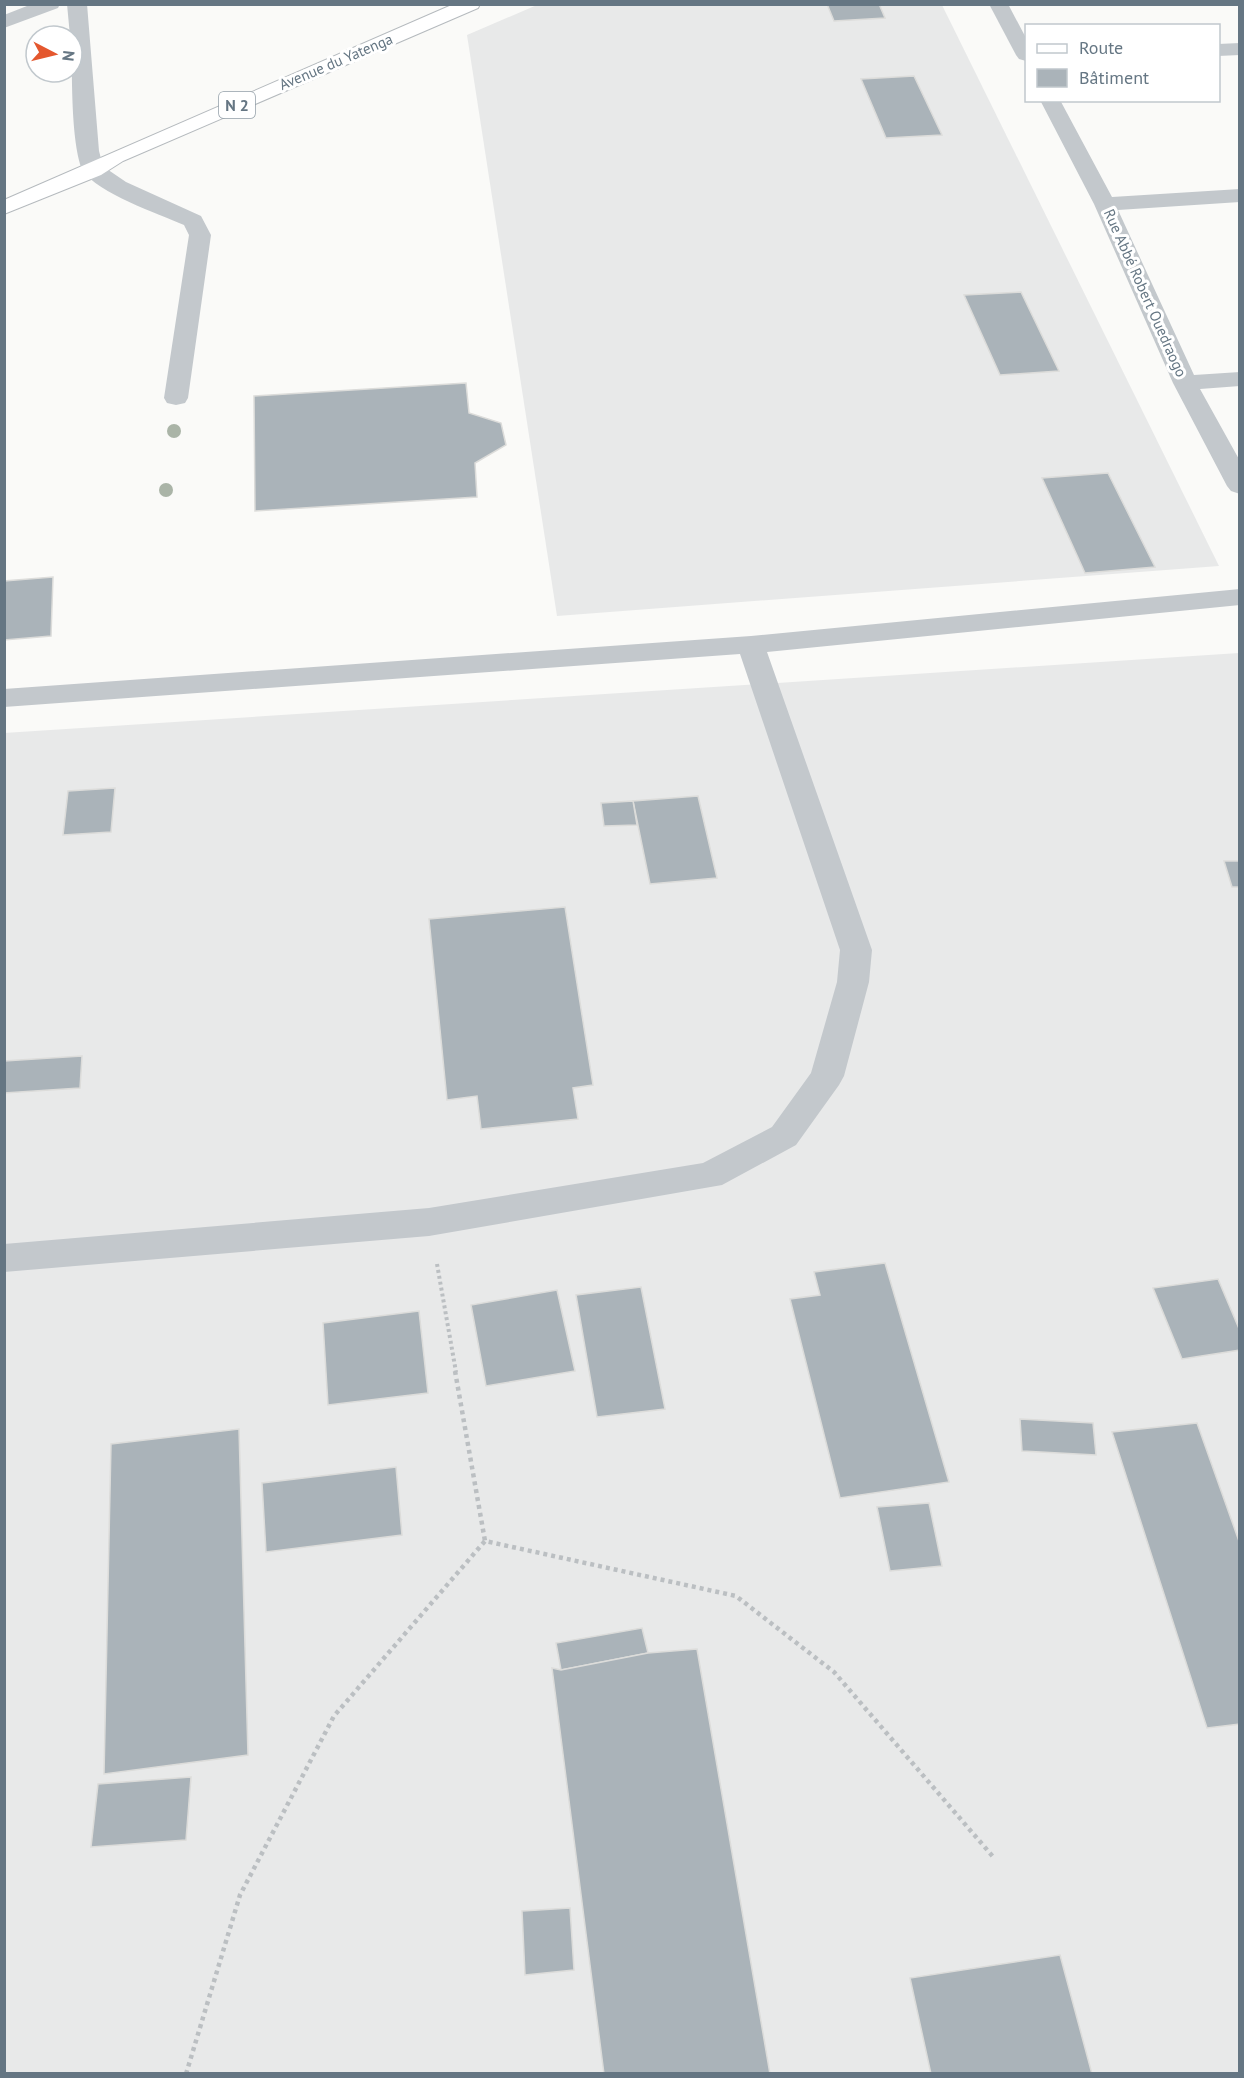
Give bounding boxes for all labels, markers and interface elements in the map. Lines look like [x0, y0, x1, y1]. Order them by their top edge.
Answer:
north arrow [24, 24, 84, 84]
legend [1025, 24, 1220, 102]
street label: Avenue du Yatenga [276, 29, 395, 94]
text: Route [1079, 36, 1123, 59]
text: N [58, 49, 79, 62]
text: Bâtiment [1079, 66, 1149, 89]
road number: N 2 [219, 92, 255, 118]
street label: Rue Abbé Robert Ouedraogo [1100, 206, 1191, 380]

